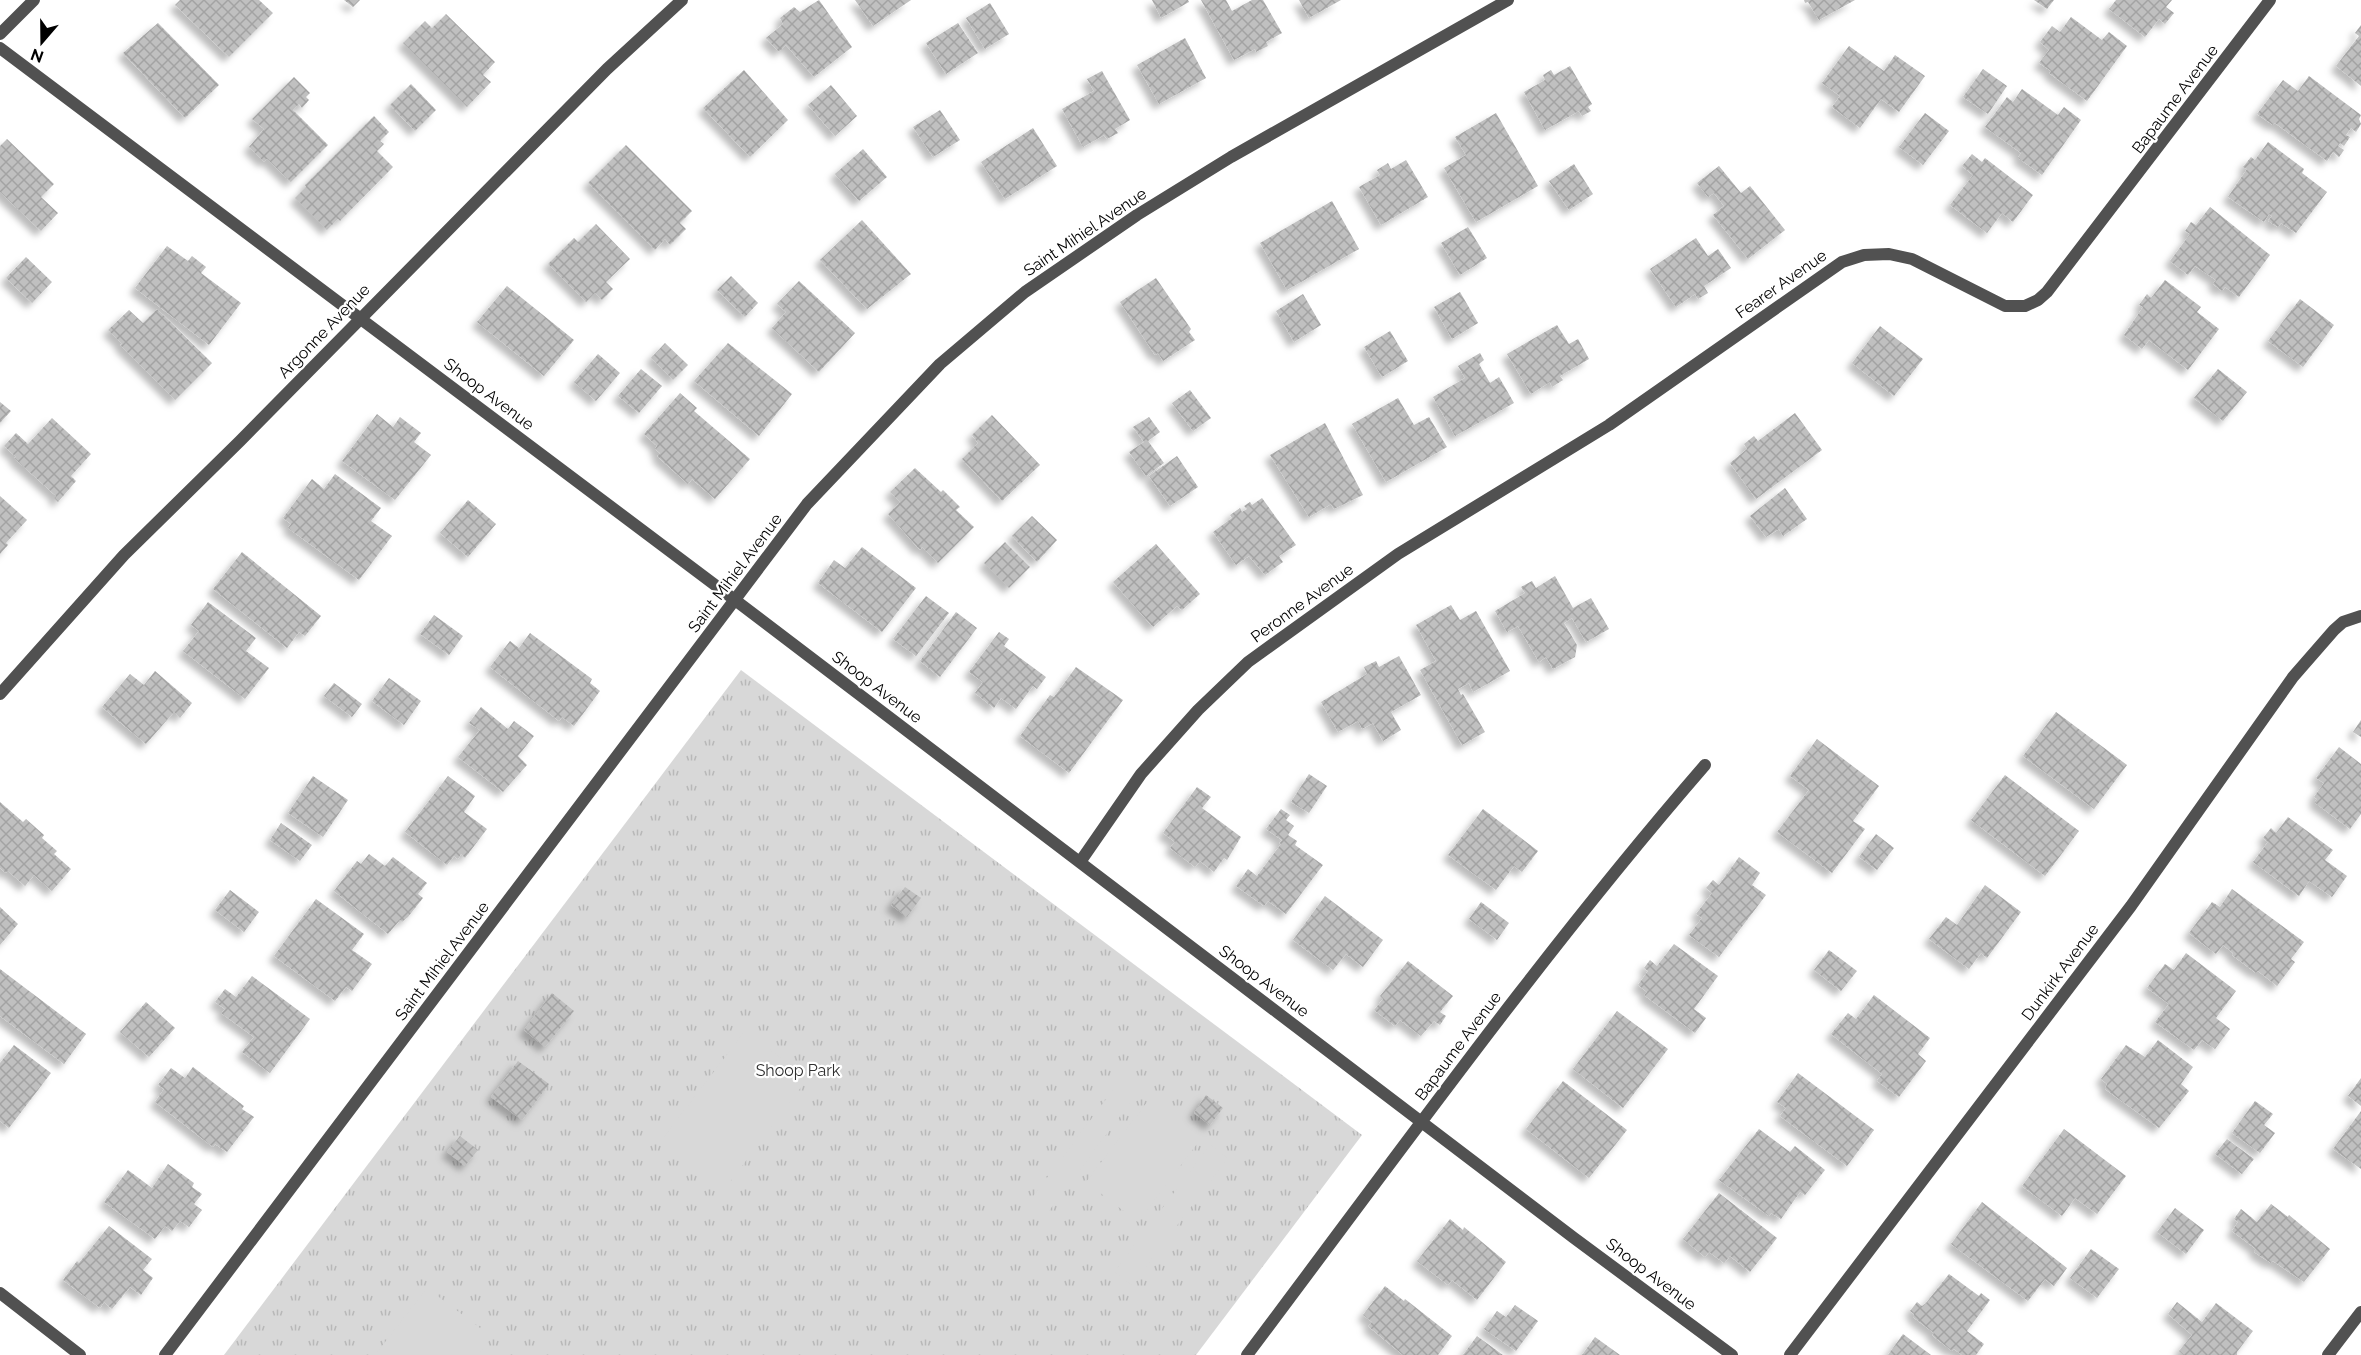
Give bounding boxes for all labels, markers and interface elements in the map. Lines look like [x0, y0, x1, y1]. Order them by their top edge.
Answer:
north arrow [12, 12, 72, 72]
street label: Bapaume Avenue [2128, 41, 2222, 157]
text: N [28, 45, 46, 67]
street label: Saint Mihiel Avenue [1020, 184, 1150, 280]
street label: Fearer Avenue [1732, 246, 1830, 322]
street label: Argonne Avenue [274, 280, 374, 382]
street label: Shoop Avenue [440, 354, 538, 434]
street label: Saint Mihiel Avenue [684, 510, 786, 636]
street label: Peronne Avenue [1247, 560, 1357, 646]
street label: Shoop Avenue [828, 647, 926, 727]
street label: Saint Mihiel Avenue [391, 898, 493, 1024]
street label: Dunkirk Avenue [2017, 920, 2103, 1024]
street label: Shoop Avenue [1215, 941, 1313, 1021]
street label: Bapaume Avenue [1411, 988, 1505, 1104]
park label: Shoop Park [756, 1061, 841, 1080]
street label: Shoop Avenue [1602, 1234, 1700, 1314]

